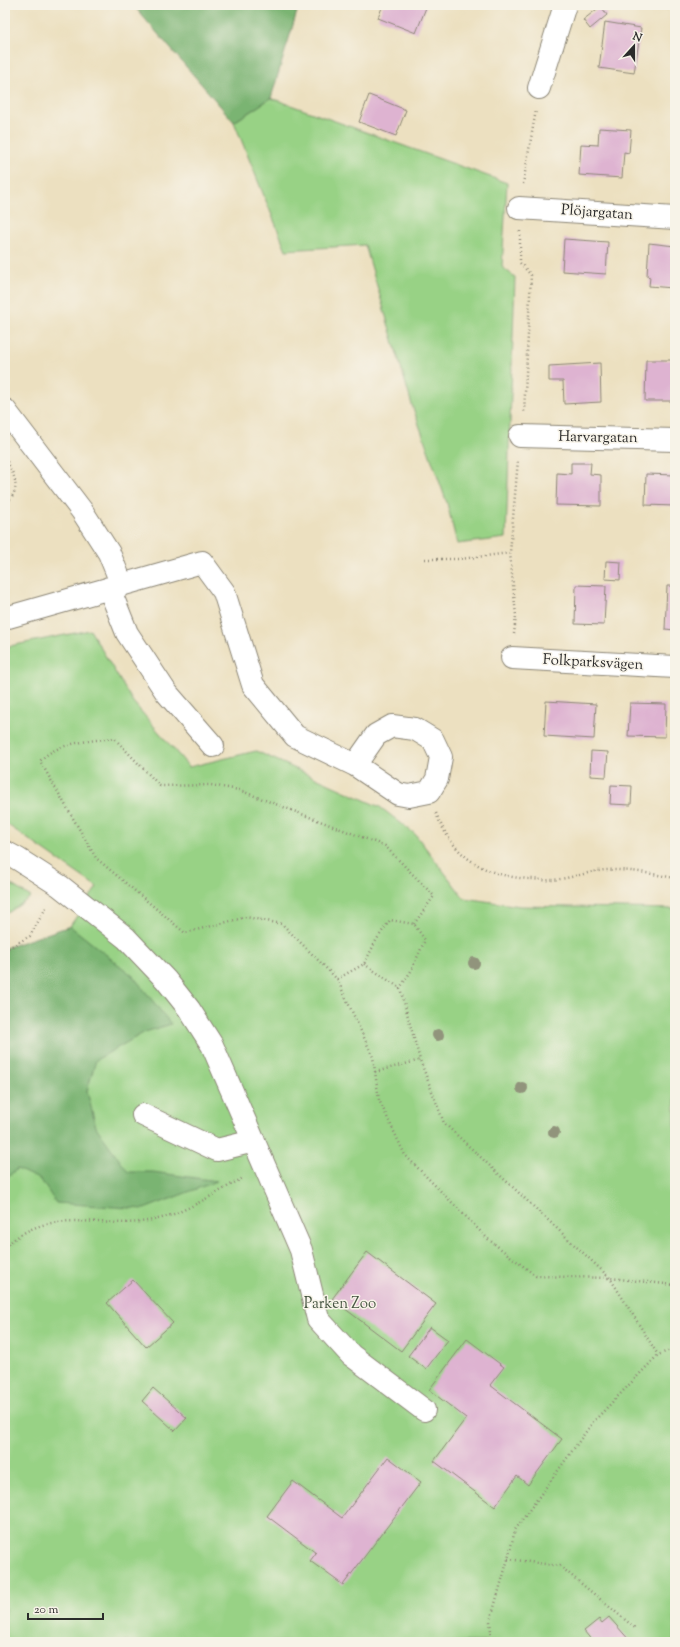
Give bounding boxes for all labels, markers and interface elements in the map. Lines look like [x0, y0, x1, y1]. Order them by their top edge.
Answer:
north arrow [614, 26, 654, 66]
text: N [629, 28, 644, 47]
street label: Plöjargatan [560, 200, 634, 226]
street label: Harvargatan [558, 427, 638, 449]
street label: Folkparksvägen [542, 650, 644, 676]
park label: Parken Zoo [304, 1294, 376, 1315]
scale bar [28, 1595, 103, 1621]
text: 20 m [34, 1601, 59, 1619]

